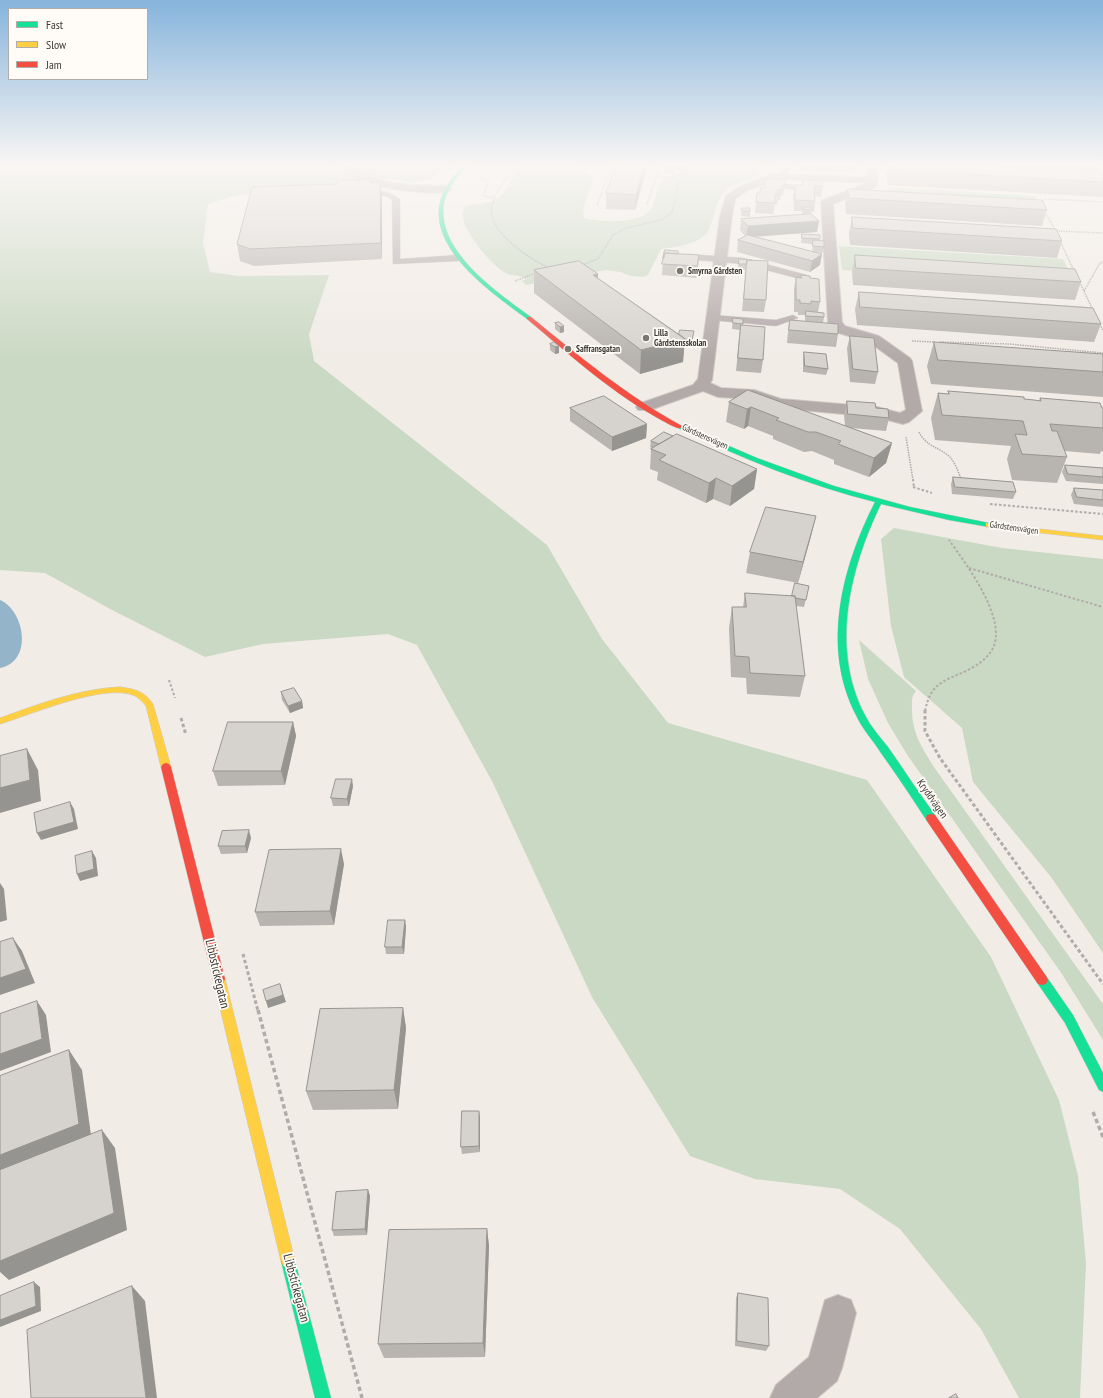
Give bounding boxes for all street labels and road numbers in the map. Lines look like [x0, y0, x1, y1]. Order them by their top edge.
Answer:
street label: Gårdstensvägen [680, 422, 730, 452]
street label: Gårdstensvägen [989, 519, 1039, 537]
street label: Kryddvägen [914, 777, 950, 821]
street label: Libbstickegatan [201, 938, 233, 1010]
street label: Libbstickegatan [279, 1252, 313, 1324]

